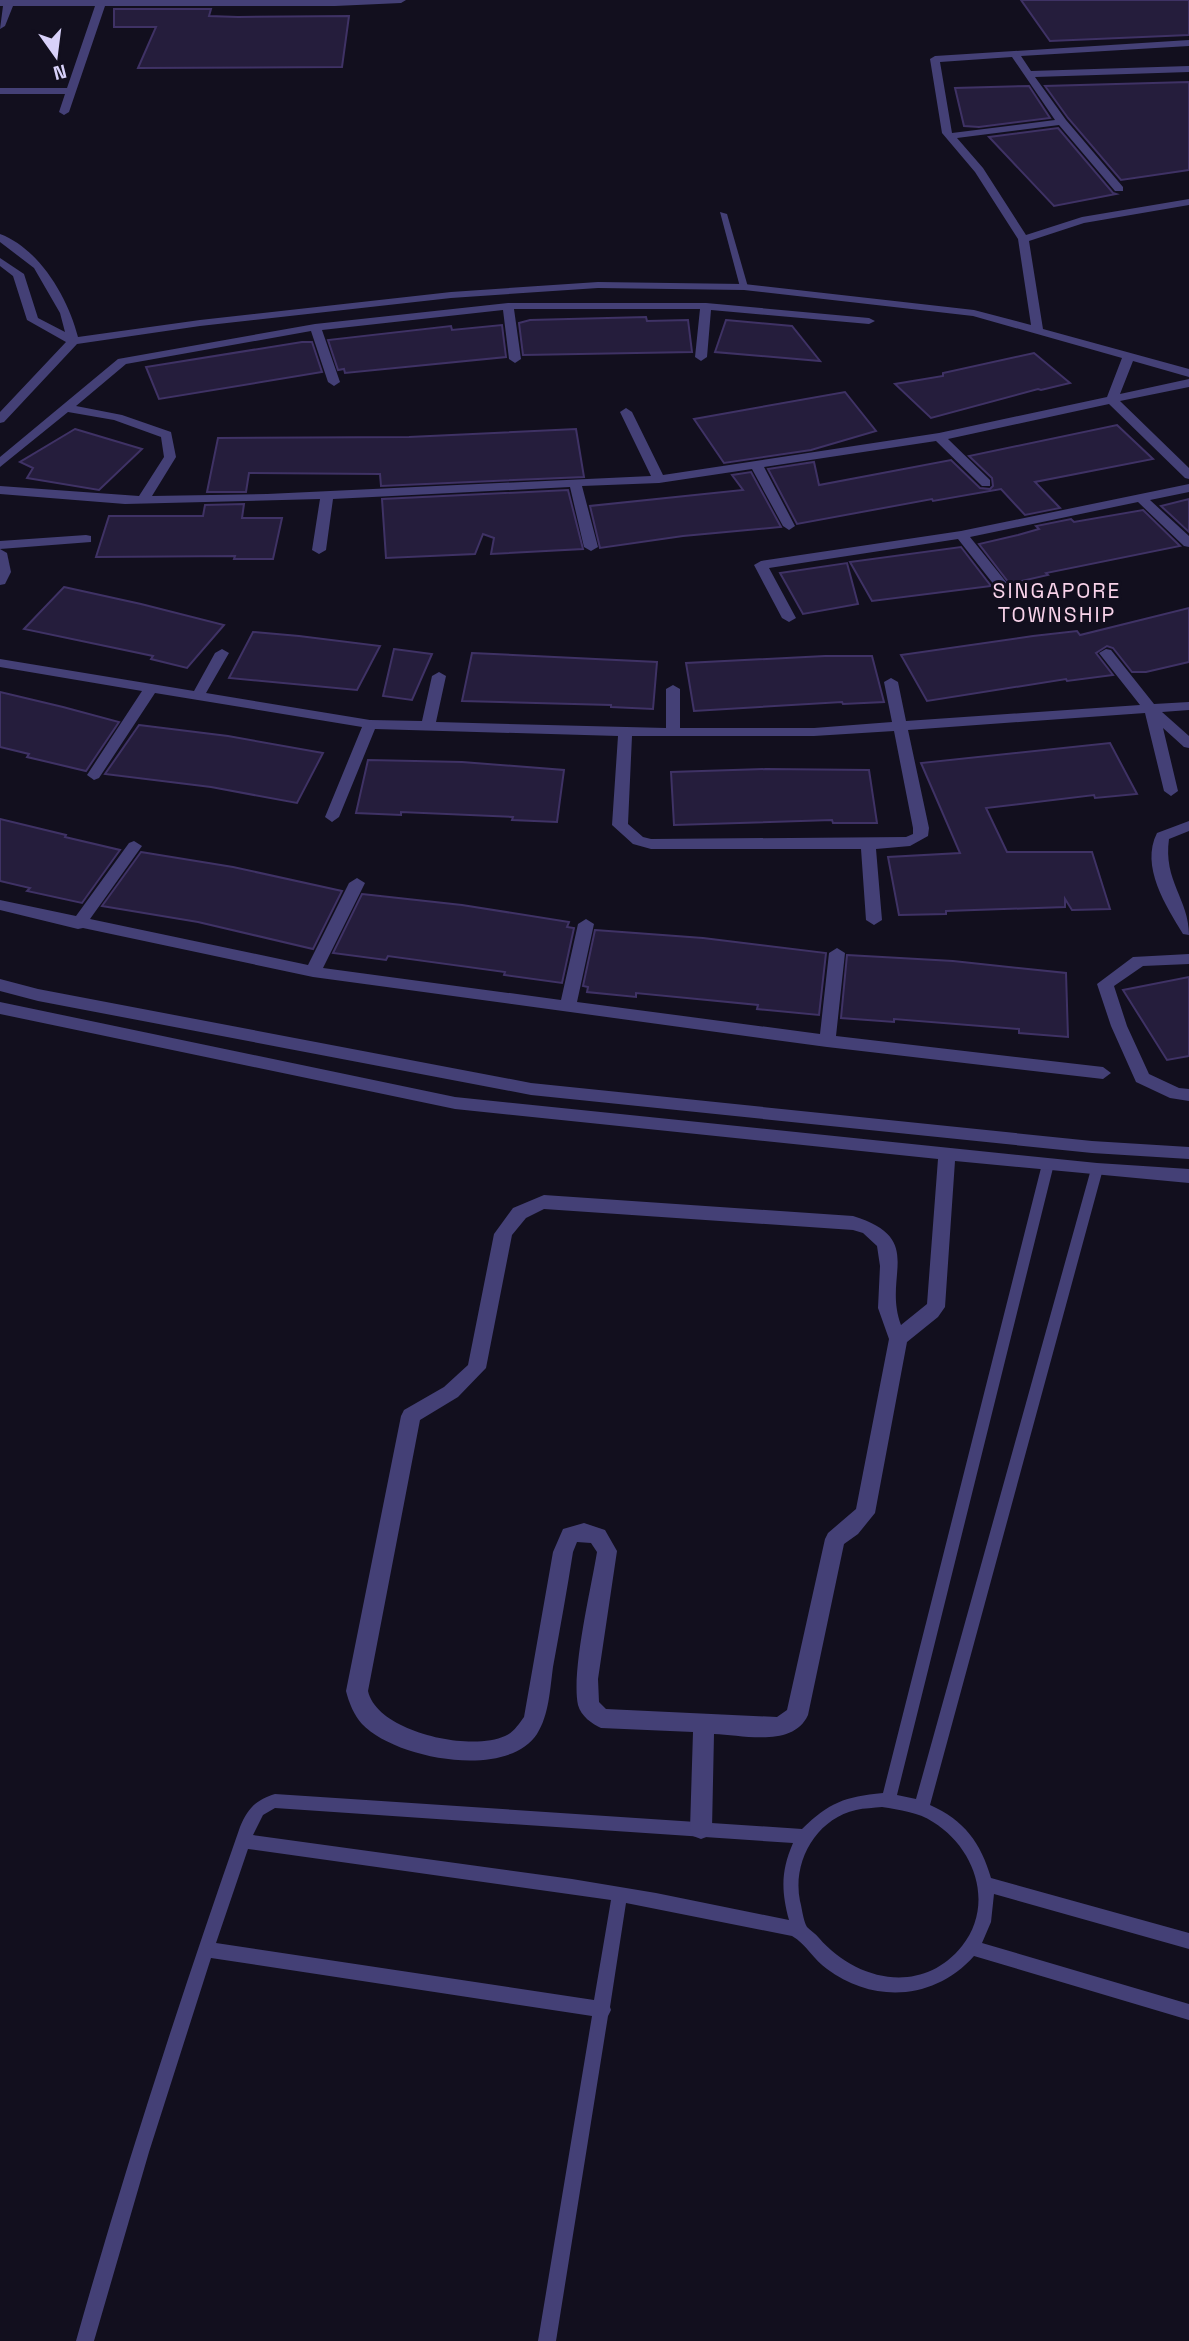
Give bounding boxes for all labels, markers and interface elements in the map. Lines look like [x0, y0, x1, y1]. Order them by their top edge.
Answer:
north arrow [21, 21, 91, 91]
text: N [51, 58, 69, 86]
district label: SINGAPORE TOWNSHIP [993, 577, 1121, 628]

